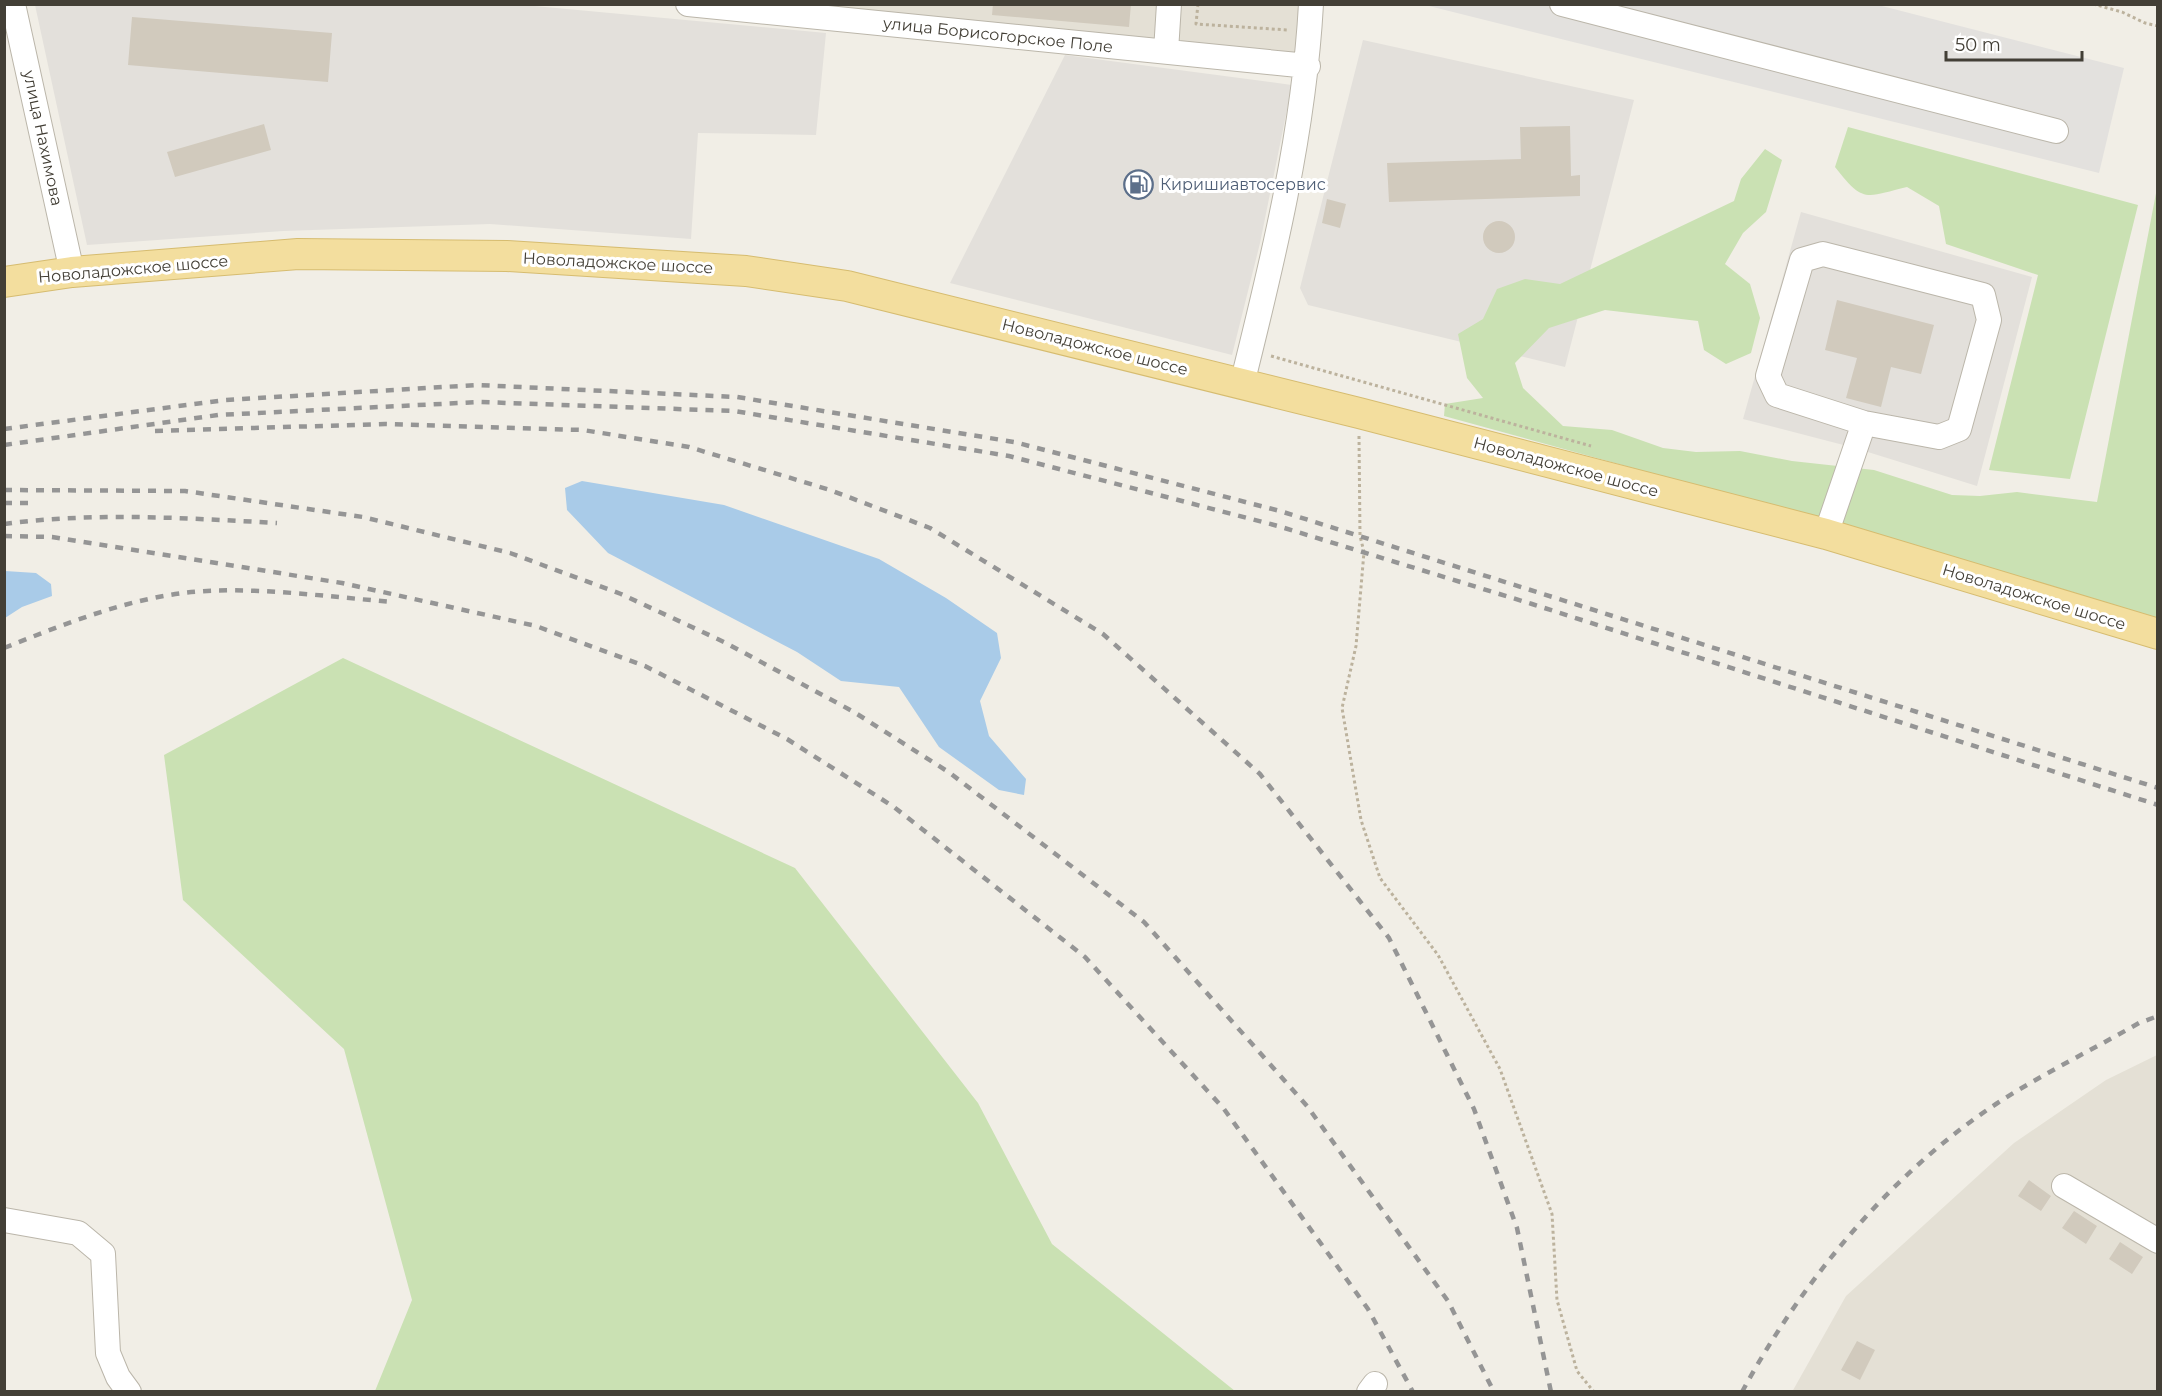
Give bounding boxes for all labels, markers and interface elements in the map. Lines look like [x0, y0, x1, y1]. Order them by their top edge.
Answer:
street label: улица Борисогорское Поле [881, 13, 1114, 57]
scale bar [1946, 24, 2082, 62]
text: 50 m [1955, 34, 2001, 56]
street label: улица Нахимова [19, 68, 67, 207]
fuel station icon: Киришиавтосервис [1123, 168, 1155, 200]
place label: Киришиавтосервис [1160, 175, 1326, 194]
street label: Новоладожское шоссе [522, 249, 714, 277]
street label: Новоладожское шоссе [37, 251, 229, 287]
street label: Новоладожское шоссе [1000, 315, 1190, 379]
street label: Новоладожское шоссе [1471, 433, 1661, 501]
street label: Новоладожское шоссе [1940, 560, 2128, 634]

